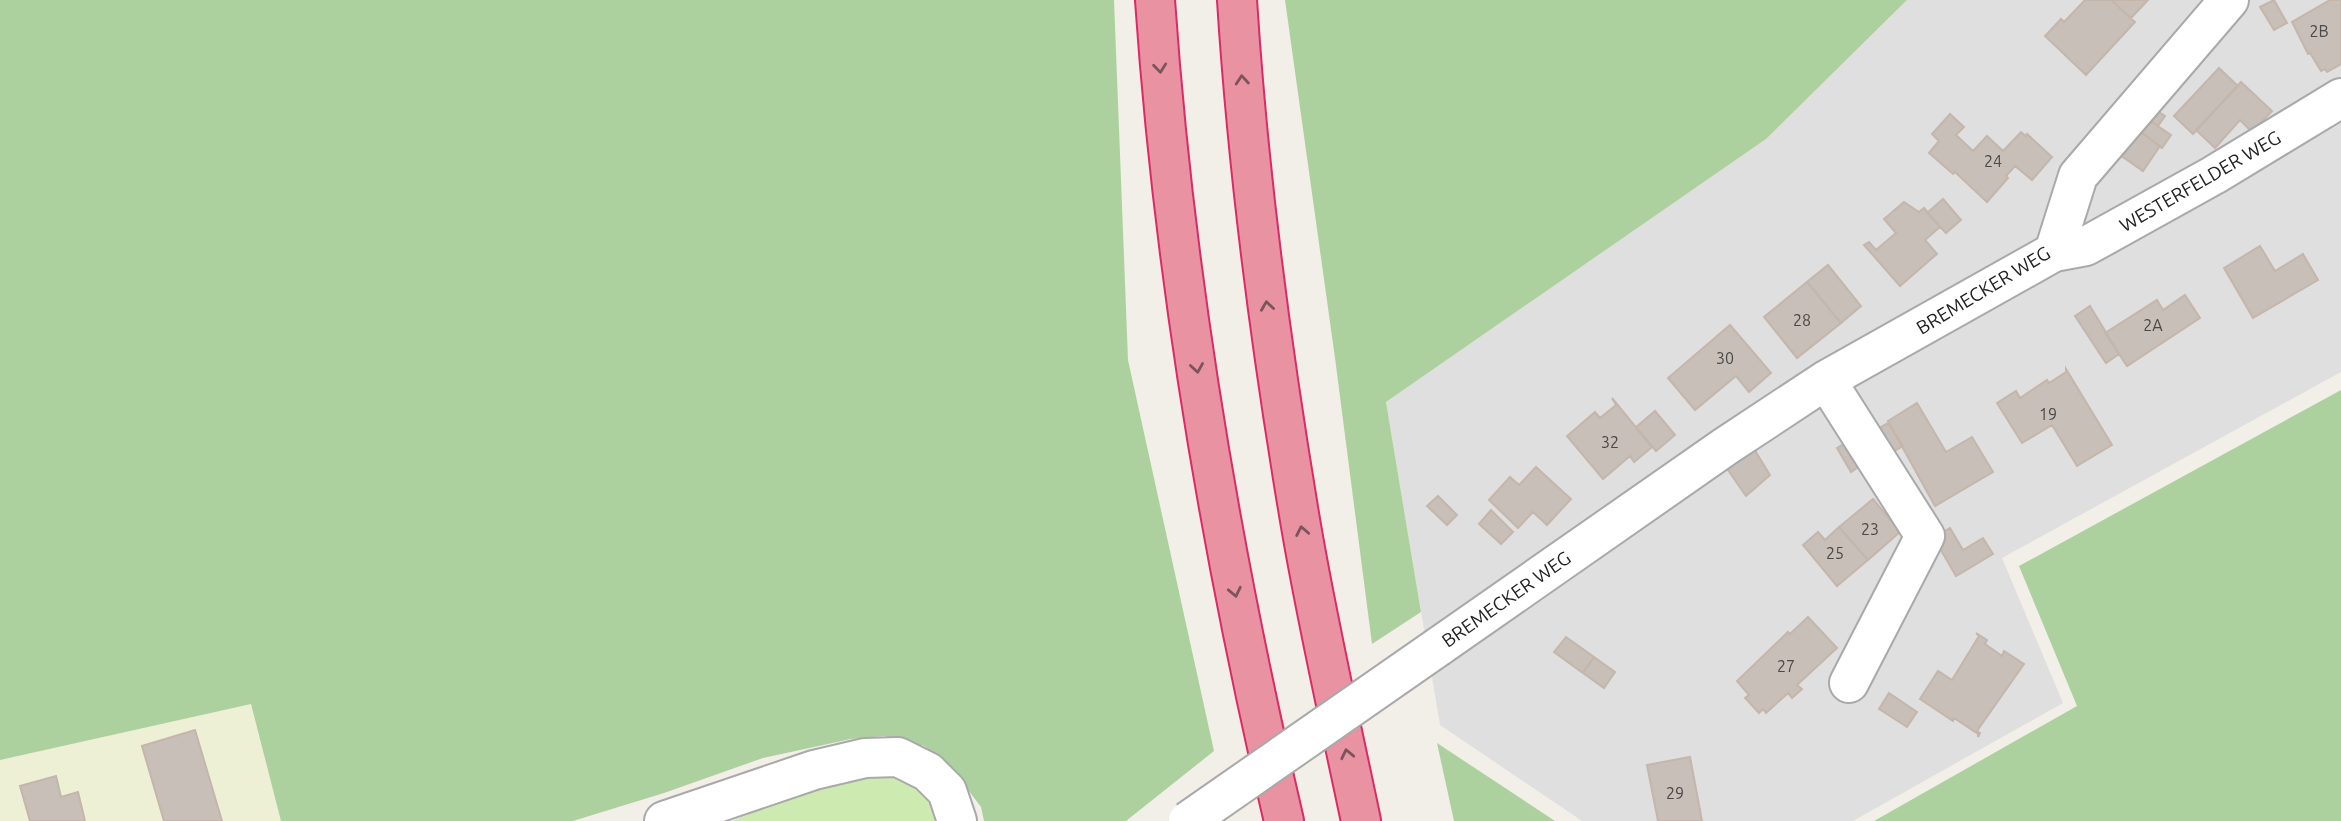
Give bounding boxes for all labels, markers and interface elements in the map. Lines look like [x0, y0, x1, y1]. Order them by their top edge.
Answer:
house number: 2B [2309, 22, 2329, 40]
one-way arrow [1152, 63, 1167, 74]
one-way arrow [1235, 74, 1250, 86]
street label: WESTERFELDER WEG [2116, 126, 2284, 236]
house number: 24 [1984, 152, 2002, 170]
street label: BREMECKER WEG [1912, 241, 2054, 339]
one-way arrow [1260, 301, 1275, 312]
house number: 28 [1793, 311, 1811, 329]
house number: 2A [2143, 316, 2163, 334]
house number: 30 [1716, 349, 1734, 367]
one-way arrow [1189, 362, 1204, 374]
house number: 19 [2039, 405, 2057, 423]
house number: 32 [1601, 433, 1619, 451]
house number: 23 [1861, 520, 1879, 538]
one-way arrow [1296, 525, 1311, 537]
house number: 25 [1826, 544, 1844, 562]
street label: BREMECKER WEG [1437, 546, 1575, 652]
one-way arrow [1226, 586, 1241, 598]
house number: 27 [1777, 657, 1795, 675]
one-way arrow [1341, 748, 1356, 760]
house number: 29 [1666, 784, 1684, 802]

